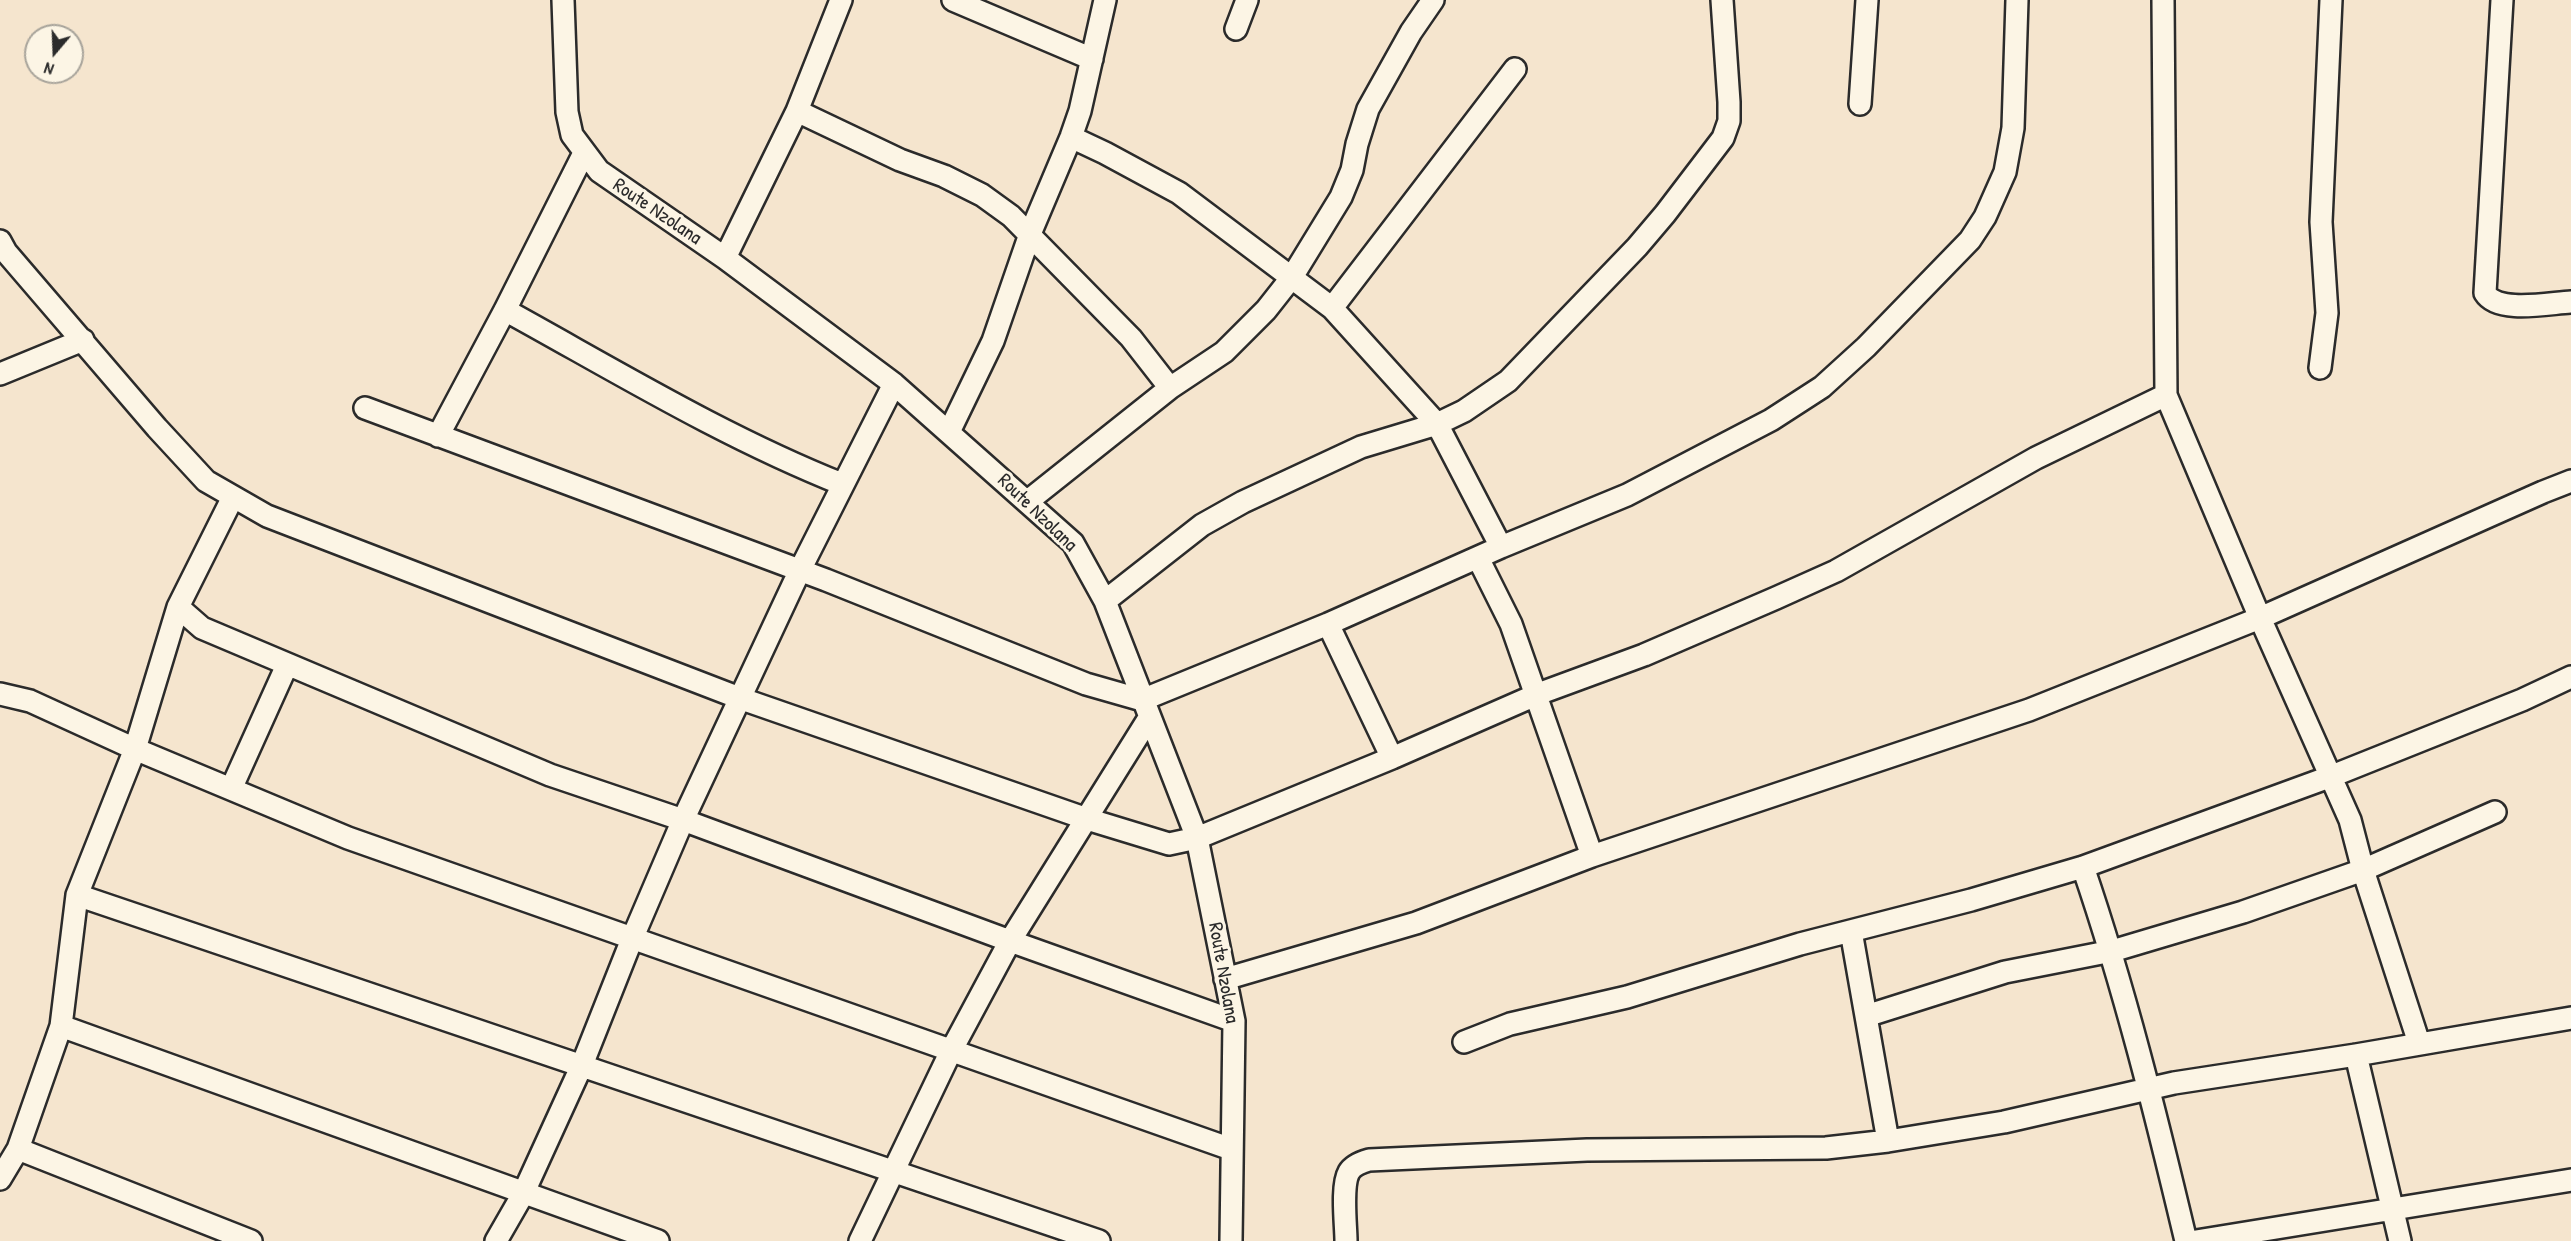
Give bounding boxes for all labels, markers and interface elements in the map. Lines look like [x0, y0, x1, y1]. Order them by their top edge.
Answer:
north arrow [24, 24, 84, 84]
text: N [41, 57, 56, 81]
street label: Route Nzolana [608, 174, 706, 250]
street label: Route Nzolana [992, 469, 1082, 557]
street label: Route Nzolana [1202, 921, 1244, 1025]

